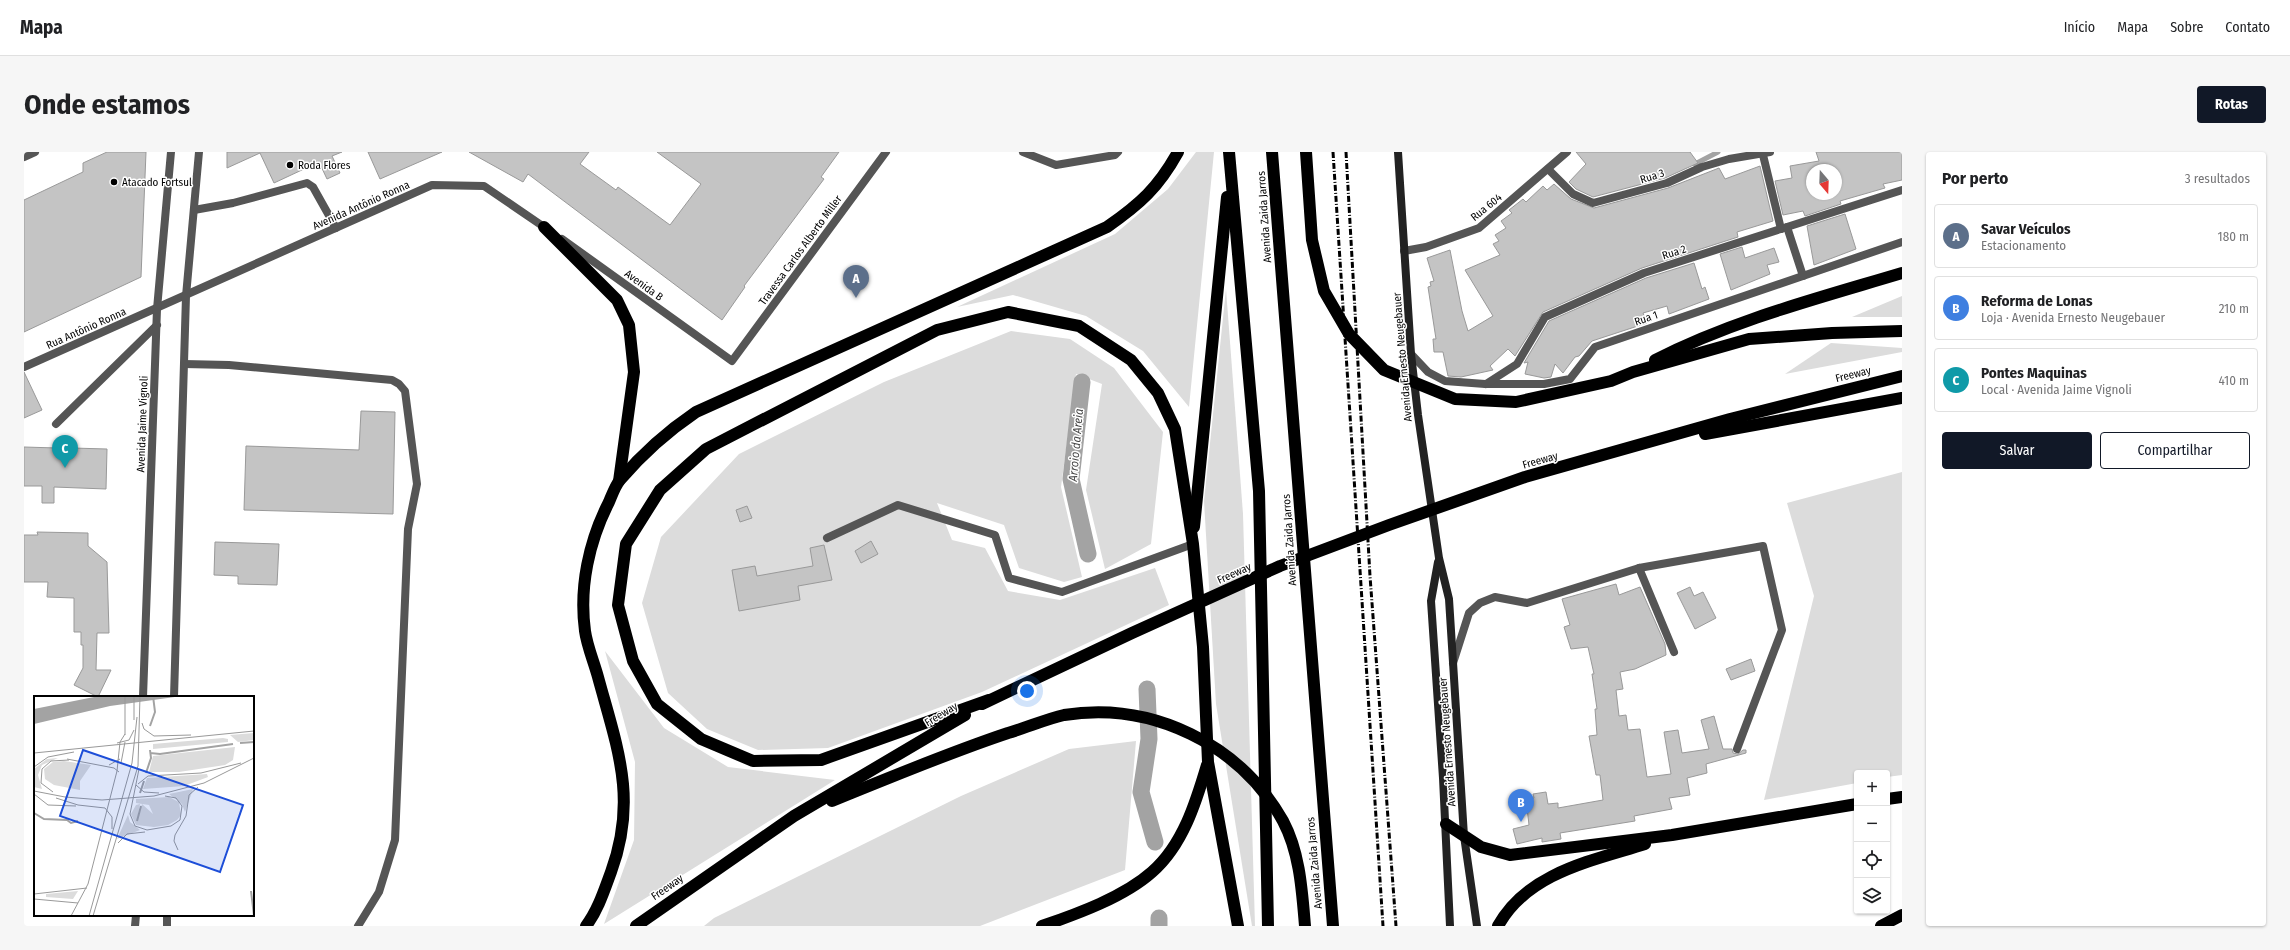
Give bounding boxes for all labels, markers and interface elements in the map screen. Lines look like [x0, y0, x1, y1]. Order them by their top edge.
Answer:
text: Mapa [20, 16, 63, 39]
text: Início [2064, 19, 2095, 36]
text: Mapa [2117, 19, 2148, 36]
text: Sobre [2170, 19, 2203, 36]
text: Contato [2225, 19, 2270, 36]
button: Rotas [2197, 86, 2266, 123]
text: Onde estamos [24, 88, 190, 121]
place label: Roda Flores [298, 159, 351, 172]
marker: Roda Flores [285, 160, 295, 170]
north arrow [1806, 164, 1842, 200]
street label: Rua 3 [1638, 166, 1666, 186]
text: Por perto [1942, 168, 2008, 189]
street label: Avenida Zaida Jarros [1255, 170, 1274, 263]
text: 3 resultados [2185, 171, 2250, 186]
place label: Atacado Fortsul [122, 176, 192, 189]
marker: Atacado Fortsul [109, 177, 119, 187]
street label: Avenida Antônio Ronna [311, 178, 412, 233]
street label: Rua 604 [1468, 191, 1505, 224]
street label: Travessa Carlos Alberto Miller [756, 193, 845, 308]
text: Savar Veículos [1981, 220, 2071, 238]
text: A [1952, 229, 1960, 244]
text: 180 m [2218, 229, 2249, 244]
text: Estacionamento [1981, 238, 2066, 253]
street label: Rua 2 [1660, 242, 1688, 262]
pin: A [843, 265, 869, 298]
street label: Avenida B [622, 267, 666, 304]
street label: Avenida Ernesto Neugebauer [1390, 292, 1415, 422]
text: Reforma de Lonas [1981, 292, 2093, 310]
text: B [1952, 301, 1960, 316]
text: 210 m [2219, 301, 2249, 316]
street label: Rua Antônio Ronna [44, 305, 128, 352]
street label: Rua 1 [1633, 308, 1660, 329]
text: Loja · Avenida Ernesto Neugebauer [1981, 310, 2165, 325]
street label: Freeway [1834, 364, 1872, 385]
text: Pontes Maquinas [1981, 364, 2087, 382]
text: C [1953, 373, 1959, 388]
text: 410 m [2219, 373, 2249, 388]
street label: Avenida Jaime Vignoli [134, 375, 151, 473]
text: Local · Avenida Jaime Vignoli [1981, 382, 2132, 397]
water label: Arroio da Areia [1066, 408, 1086, 483]
button: Salvar [1942, 432, 2092, 469]
button: Compartilhar [2100, 432, 2250, 469]
pin: C [52, 435, 78, 468]
street label: Freeway [1521, 449, 1559, 472]
street label: Avenida Zaida Jarros [1280, 493, 1299, 586]
street label: Freeway [1215, 560, 1253, 587]
street label: Avenida Ernesto Neugebauer [1436, 677, 1459, 807]
your location [1017, 681, 1037, 701]
inset map [34, 696, 254, 916]
street label: Freeway [922, 700, 960, 729]
map controls [1854, 770, 1890, 914]
button: + [1854, 770, 1890, 806]
pin: B [1508, 789, 1534, 822]
button: − [1854, 806, 1890, 842]
street label: Avenida Zaida Jarros [1304, 816, 1325, 909]
button: locate [1854, 842, 1890, 878]
street label: Freeway [649, 872, 686, 903]
button: layers [1854, 878, 1890, 914]

